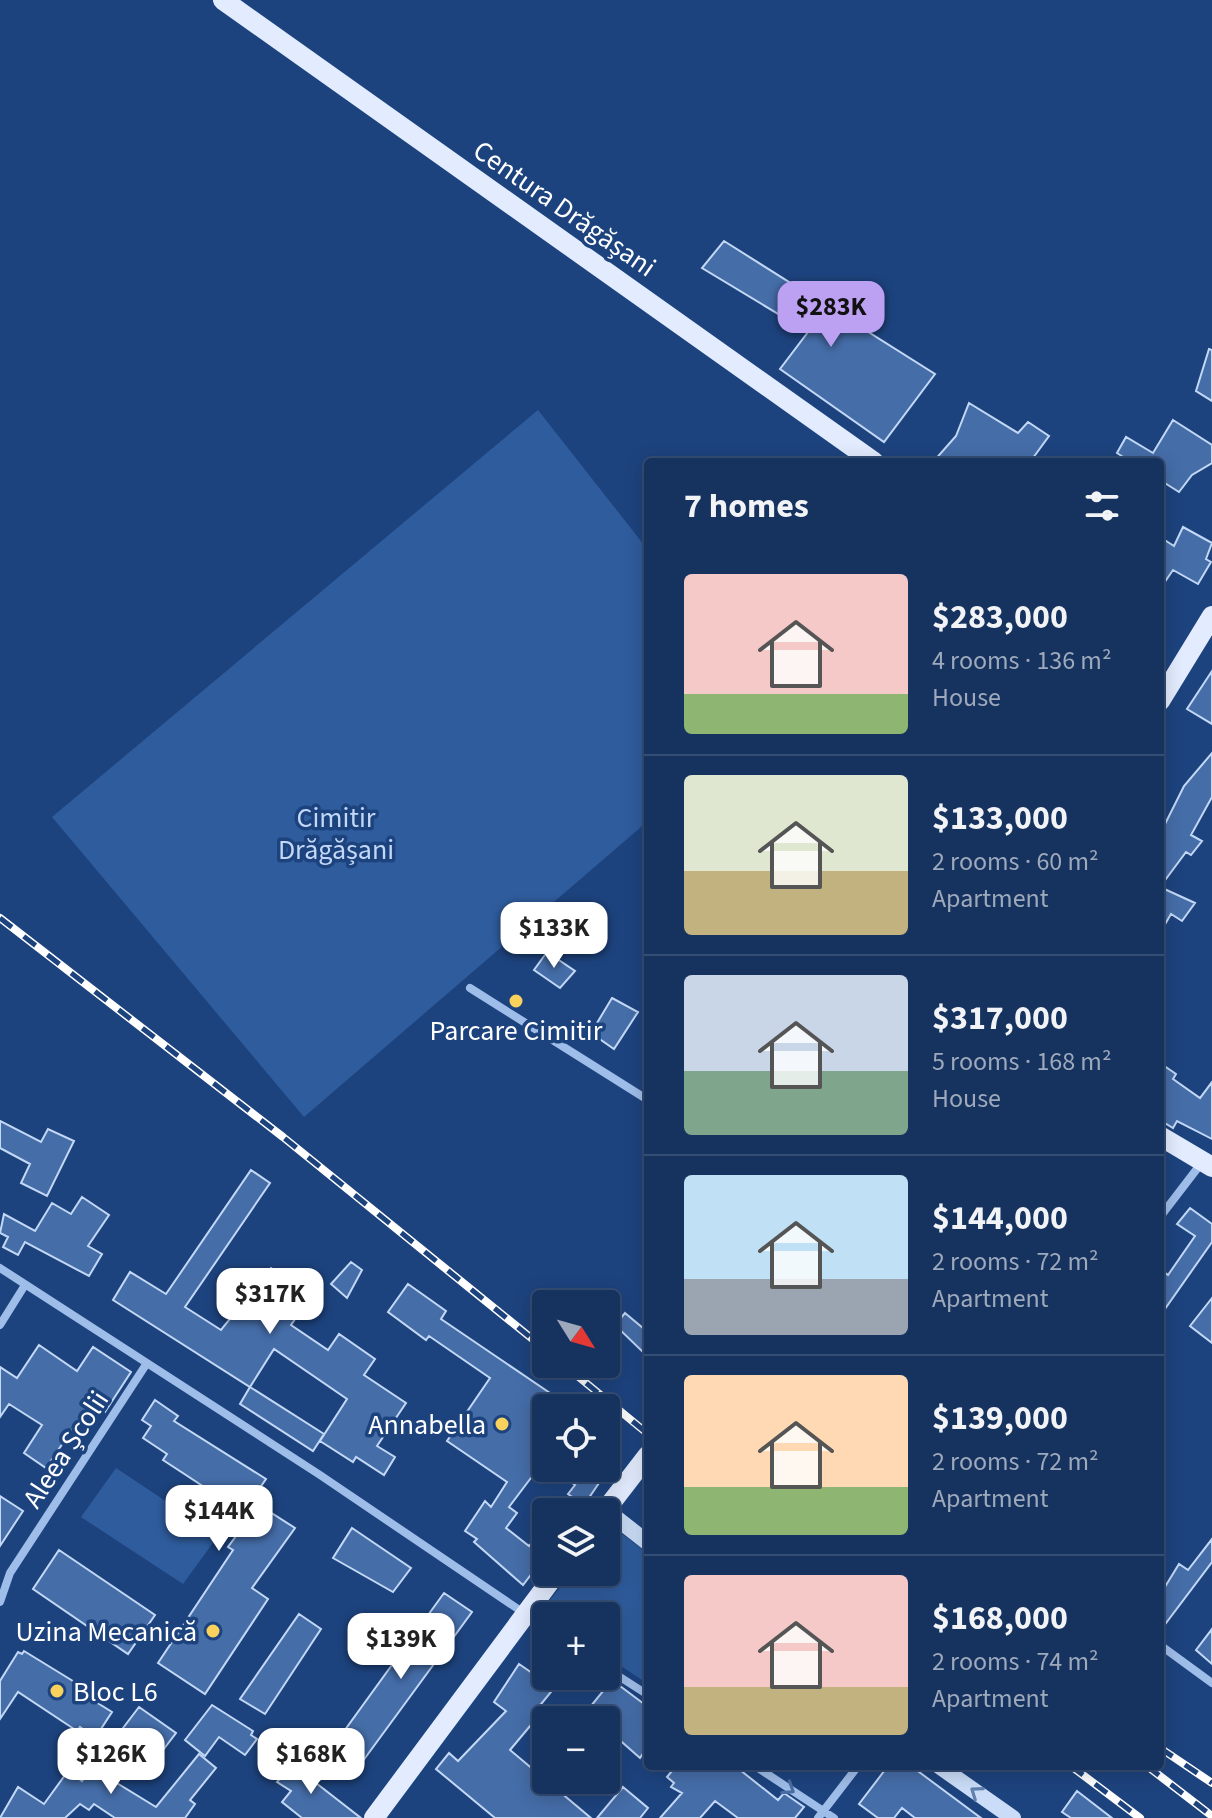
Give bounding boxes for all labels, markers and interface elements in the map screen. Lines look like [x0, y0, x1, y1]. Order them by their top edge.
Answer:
street label: Centura Drăgășani [465, 131, 664, 287]
pin: $283K [775, 281, 887, 349]
text: $283K [796, 288, 866, 325]
text: 7 homes [684, 482, 809, 531]
icon: filters [1080, 484, 1124, 528]
text: $283,000 [932, 593, 1068, 642]
icon: home [748, 606, 844, 702]
text: 4 rooms · 136 m² [932, 642, 1111, 679]
text: House [932, 679, 1001, 716]
text: $133,000 [932, 794, 1068, 843]
park label: Cimitir Drăgășani [278, 798, 394, 870]
icon: home [748, 807, 844, 903]
text: 2 rooms · 60 m² [932, 843, 1099, 880]
text: Apartment [932, 880, 1049, 917]
pin: $133K [498, 902, 610, 970]
text: $133K [519, 909, 589, 946]
marker: Parcare Cimitir [507, 992, 525, 1010]
text: $317,000 [932, 994, 1068, 1043]
icon: home [748, 1007, 844, 1103]
place label: Parcare Cimitir [430, 1011, 603, 1051]
text: 5 rooms · 168 m² [932, 1043, 1111, 1080]
text: House [932, 1080, 1001, 1117]
text: $144,000 [932, 1194, 1068, 1243]
icon: home [748, 1207, 844, 1303]
text: 2 rooms · 72 m² [932, 1243, 1099, 1280]
pin: $317K [214, 1268, 326, 1336]
text: $317K [235, 1275, 305, 1312]
text: Apartment [932, 1280, 1049, 1317]
north arrow [532, 1290, 620, 1378]
map controls [532, 1290, 620, 1794]
street label: Aleea Școlii [13, 1383, 119, 1516]
button: locate [532, 1394, 620, 1482]
text: $139,000 [932, 1394, 1068, 1443]
place label: Annabella [368, 1405, 486, 1445]
icon: home [748, 1407, 844, 1503]
marker: Annabella [493, 1415, 511, 1433]
text: 2 rooms · 72 m² [932, 1443, 1099, 1480]
text: Apartment [932, 1480, 1049, 1517]
pin: $144K [163, 1485, 275, 1553]
text: $144K [184, 1492, 254, 1529]
button: layers [532, 1498, 620, 1586]
text: $168,000 [932, 1594, 1068, 1643]
button: + [532, 1602, 620, 1690]
icon: home [748, 1607, 844, 1703]
place label: Uzina Mecanică [15, 1612, 197, 1652]
pin: $139K [345, 1613, 457, 1681]
text: $139K [366, 1620, 436, 1657]
marker: Uzina Mecanică [204, 1622, 222, 1640]
text: 2 rooms · 74 m² [932, 1643, 1099, 1680]
place label: Bloc L6 [73, 1672, 158, 1712]
text: Apartment [932, 1680, 1049, 1717]
marker: Bloc L6 [48, 1682, 66, 1700]
button: − [532, 1706, 620, 1794]
pin: $126K [55, 1728, 167, 1796]
pin: $168K [255, 1728, 367, 1796]
text: $126K [76, 1735, 146, 1772]
text: $168K [276, 1735, 346, 1772]
one-way arrow [781, 1779, 795, 1794]
one-way arrow [970, 1787, 984, 1802]

